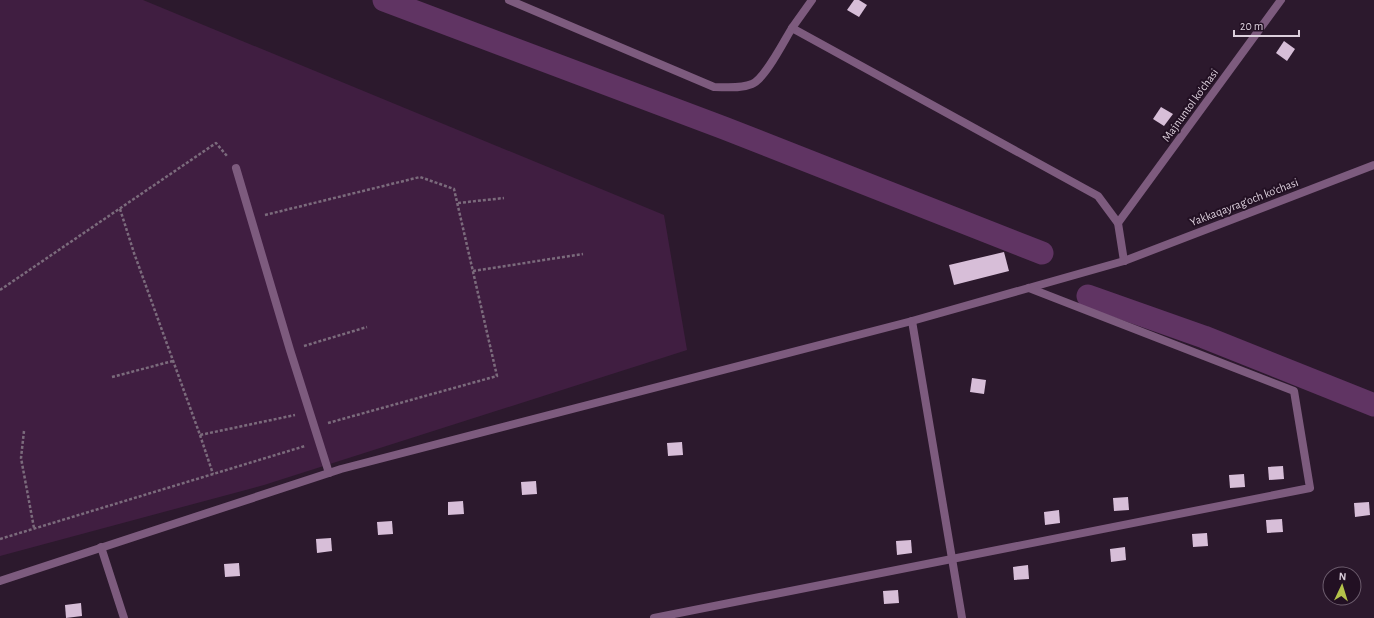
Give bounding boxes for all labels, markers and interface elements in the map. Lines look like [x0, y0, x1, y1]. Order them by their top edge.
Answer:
scale bar [1234, 12, 1299, 38]
text: 20 m [1240, 20, 1263, 32]
street label: Majnuntol ko'chasi [1160, 66, 1221, 144]
street label: Yakkaqayrag'och ko'chasi [1188, 176, 1300, 229]
north arrow [1322, 566, 1362, 606]
text: N [1338, 571, 1347, 582]

